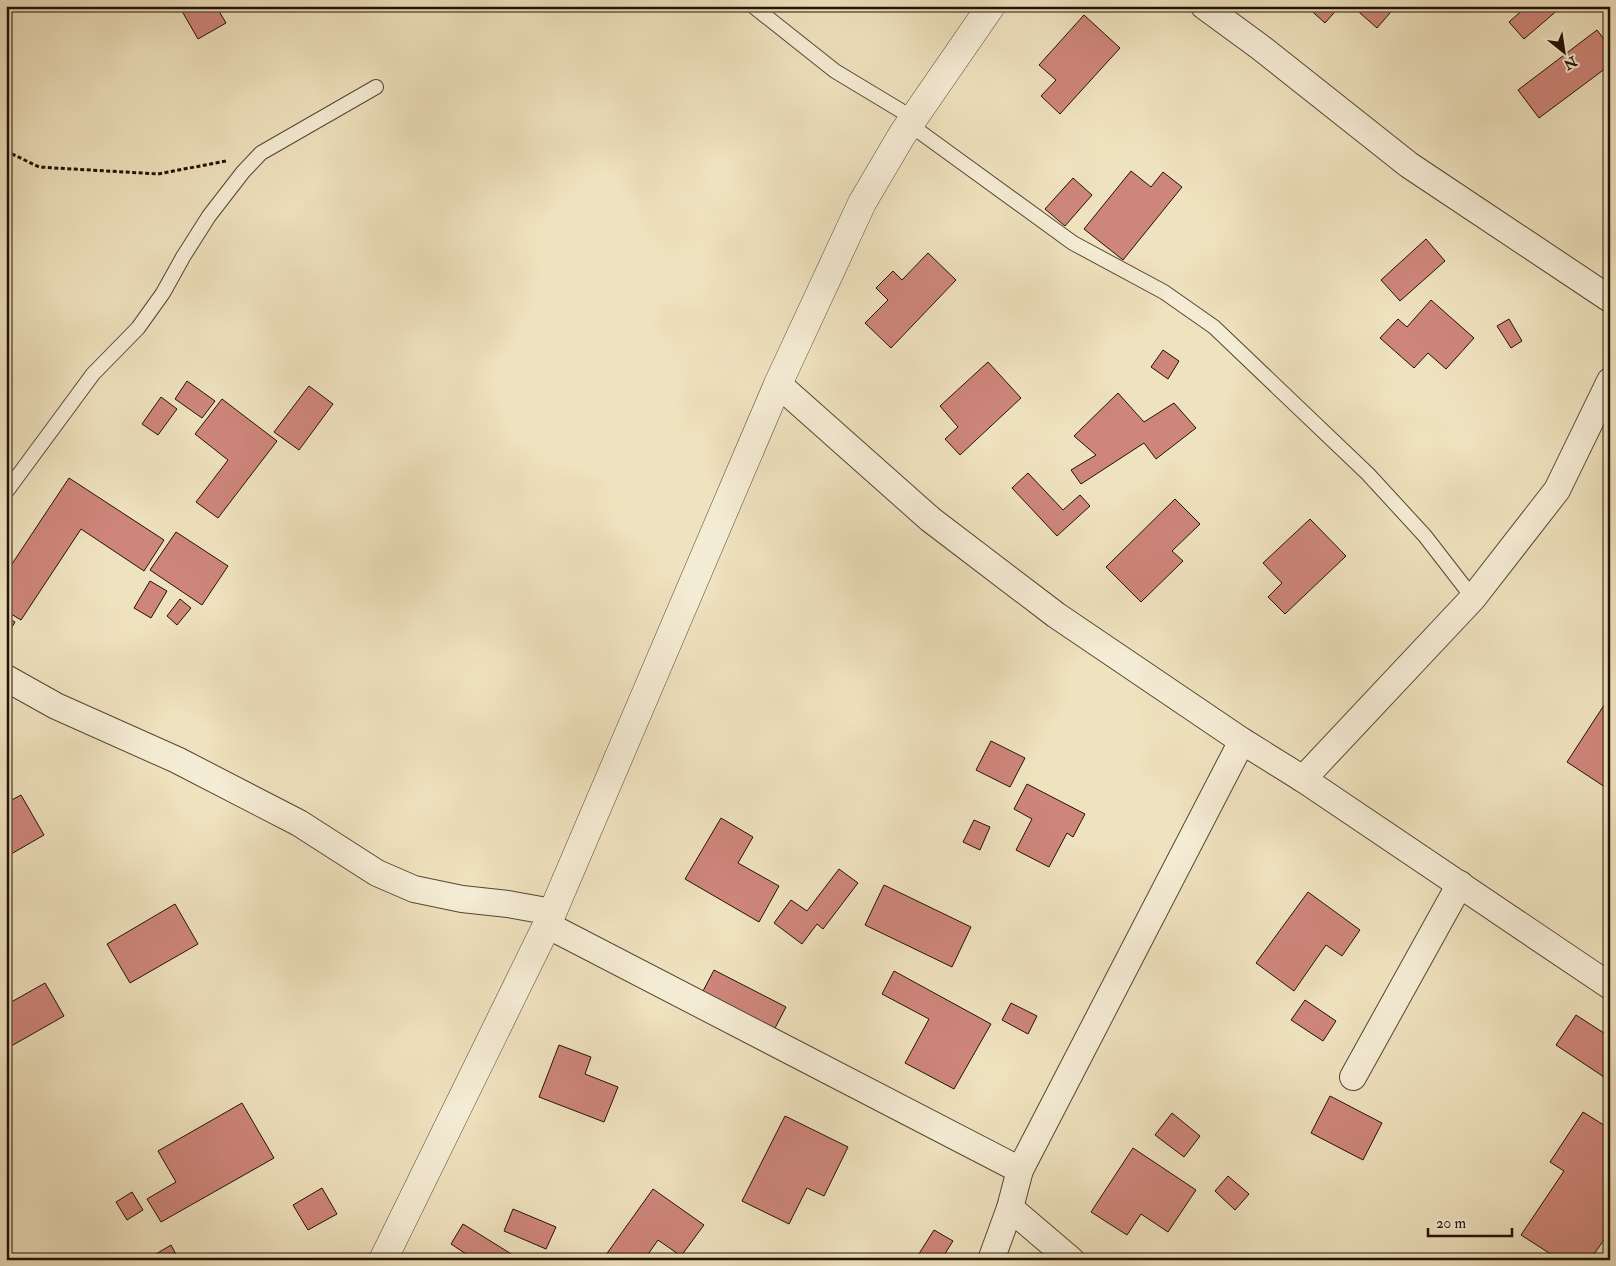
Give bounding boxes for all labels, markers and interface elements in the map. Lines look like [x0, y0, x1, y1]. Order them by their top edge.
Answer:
north arrow [1538, 28, 1588, 78]
text: N [1560, 52, 1581, 74]
scale bar [1428, 1206, 1512, 1238]
text: 20 m [1436, 1214, 1466, 1233]

